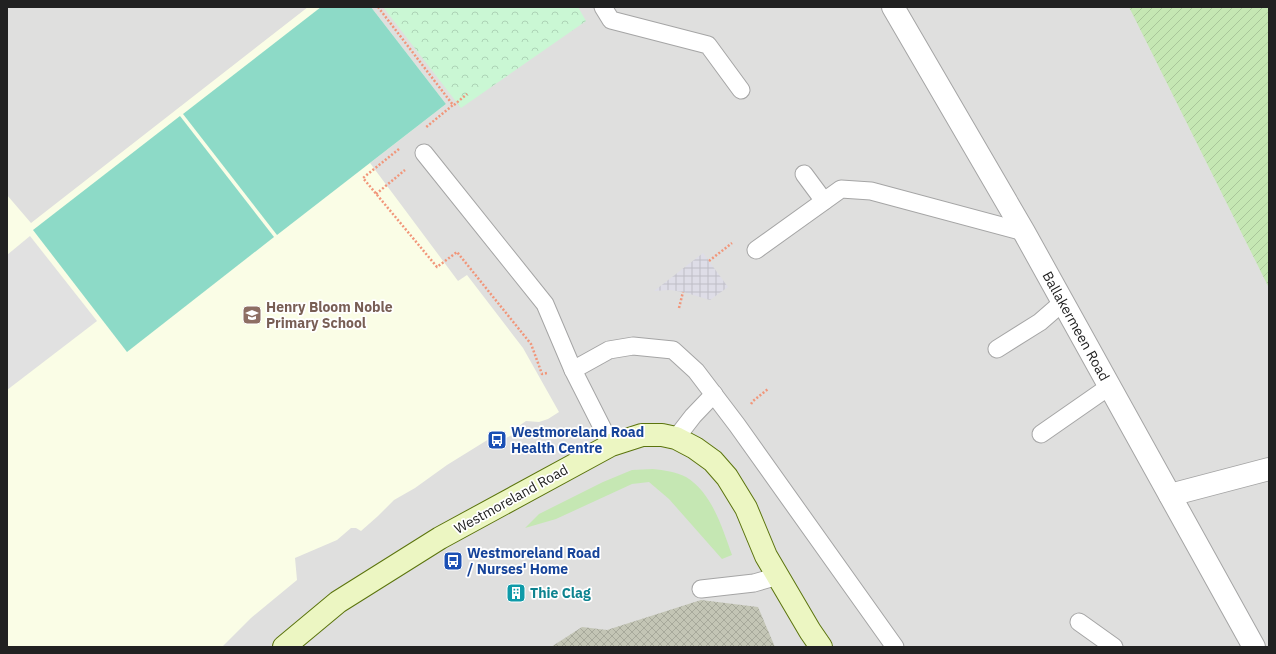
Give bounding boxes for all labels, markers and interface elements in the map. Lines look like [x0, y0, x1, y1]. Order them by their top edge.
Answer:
street label: Ballakermeen Road [1038, 268, 1114, 384]
place label: Henry Bloom Noble Primary School [266, 298, 393, 332]
school or university icon: Henry Bloom Noble Primary School [241, 304, 263, 326]
place label: Westmoreland Road Health Centre [511, 423, 644, 457]
bus stop icon: Westmoreland Road Health Centre [486, 429, 508, 451]
street label: Westmoreland Road [451, 460, 571, 538]
place label: Westmoreland Road / Nurses' Home [467, 544, 600, 578]
bus stop icon: Westmoreland Road / Nurses' Home [442, 550, 464, 572]
building icon: Thie Clag [505, 582, 527, 604]
place label: Thie Clag [530, 584, 591, 602]

